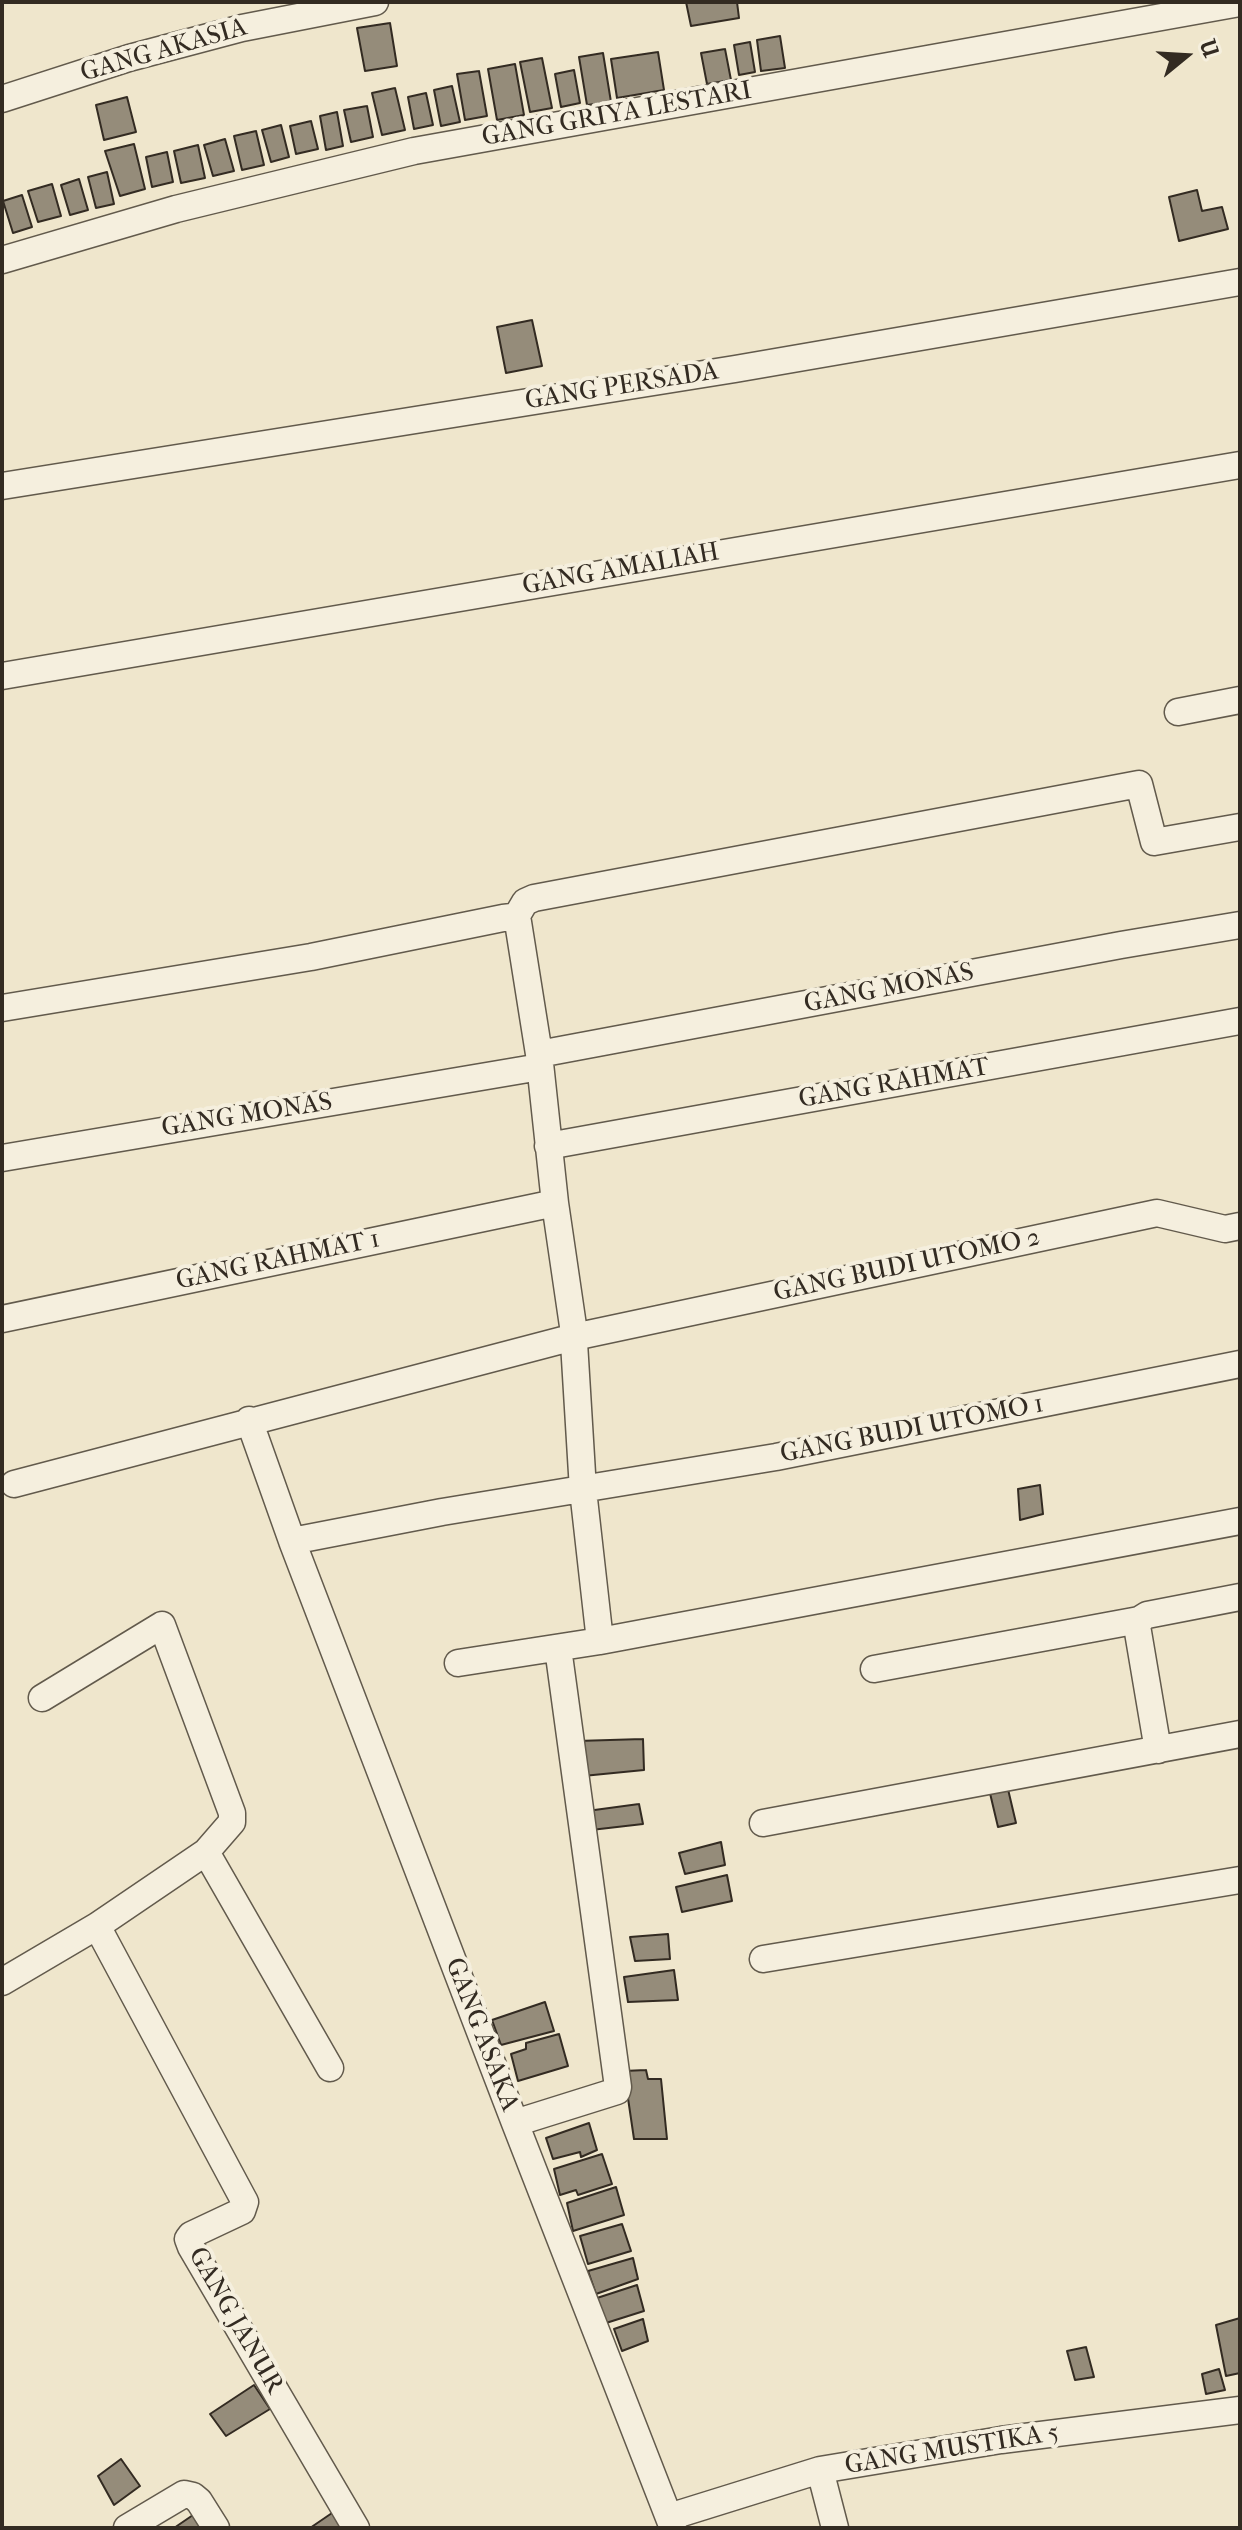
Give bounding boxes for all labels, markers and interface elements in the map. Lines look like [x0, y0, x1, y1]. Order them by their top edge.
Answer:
street label: GANG AKASIA [77, 12, 251, 90]
north arrow [1146, 16, 1226, 96]
text: U [1194, 36, 1224, 61]
street label: GANG GRIYA LESTARI [480, 76, 754, 154]
street label: GANG PERSADA [523, 356, 721, 418]
street label: GANG AMALIAH [520, 537, 722, 603]
street label: GANG MONAS [802, 957, 976, 1021]
street label: GANG RAHMAT [797, 1052, 991, 1116]
street label: GANG MONAS [160, 1087, 334, 1145]
street label: GANG BUDI UTOMO 2 [771, 1223, 1043, 1309]
street label: GANG RAHMAT 1 [173, 1224, 383, 1298]
street label: GANG BUDI UTOMO 1 [778, 1389, 1046, 1471]
street label: GANG ASAKA [437, 1954, 525, 2116]
street label: GANG JANUR [181, 2242, 289, 2400]
street label: GANG MUSTIKA 5 [843, 2418, 1061, 2482]

